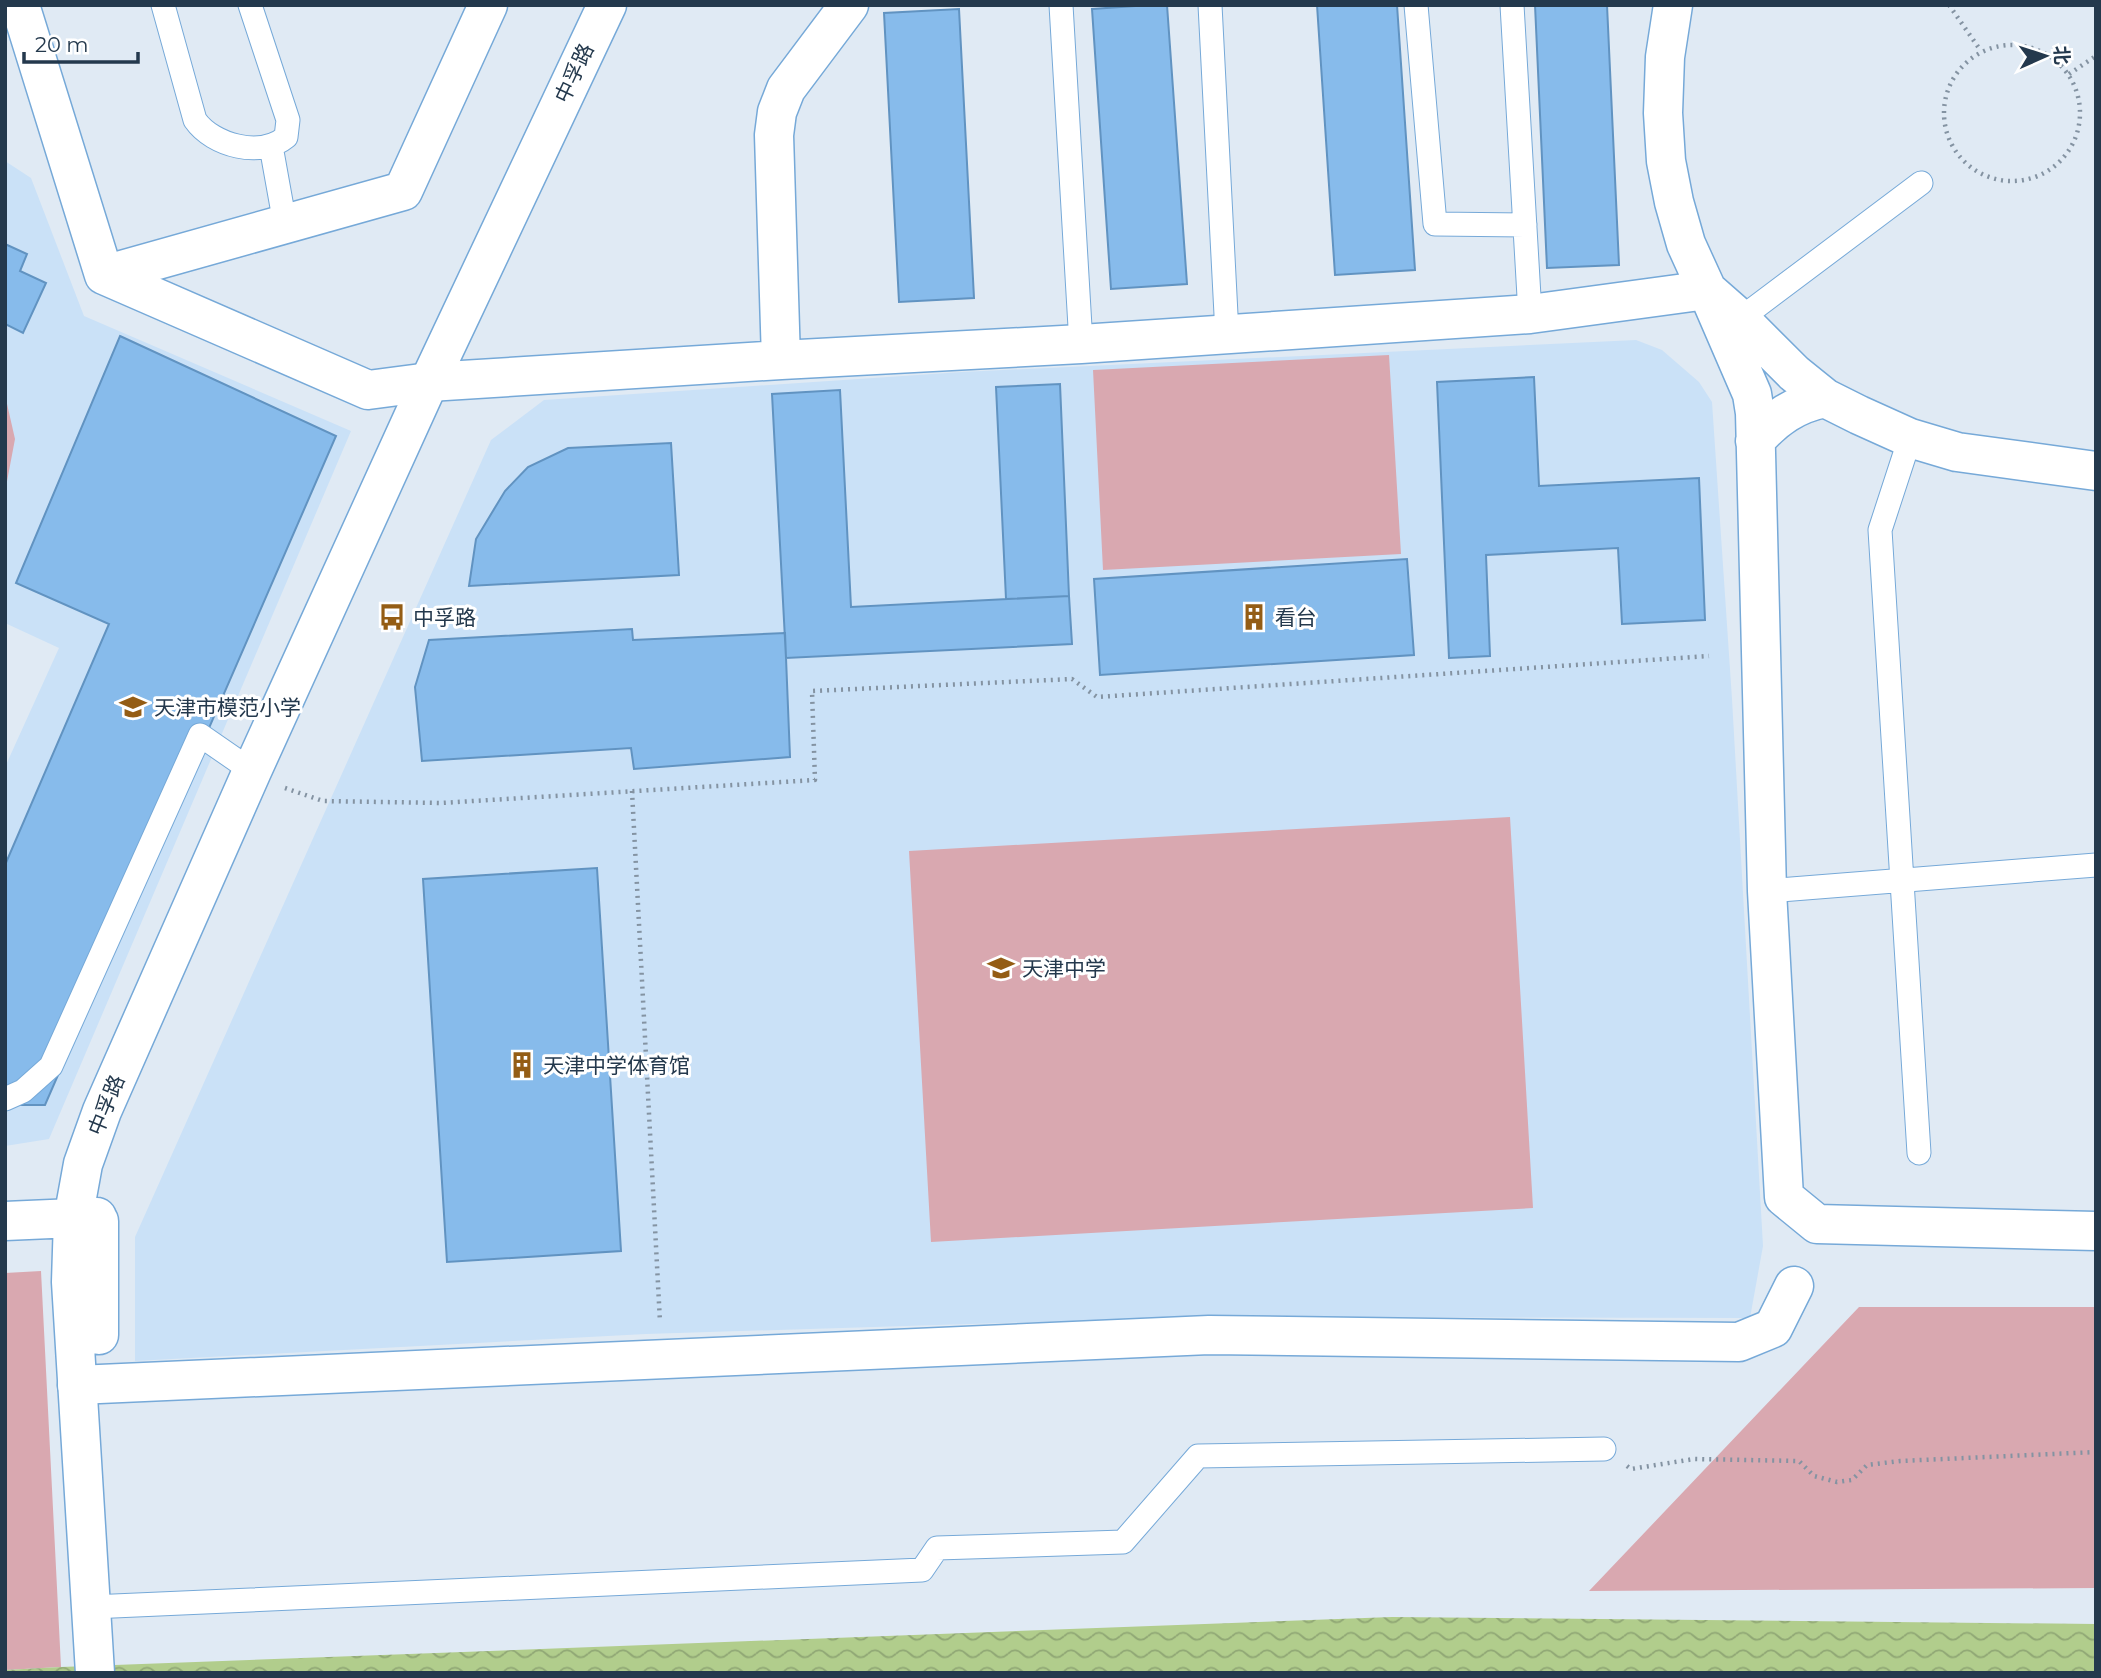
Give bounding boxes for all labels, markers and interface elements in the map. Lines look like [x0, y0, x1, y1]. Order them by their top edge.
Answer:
scale bar [24, 21, 138, 65]
north arrow [2010, 21, 2080, 91]
text: 20 m [35, 32, 89, 57]
street label: 中孚路 [549, 39, 599, 107]
text: 北 [2049, 45, 2073, 65]
bus stop icon: 中孚路 [377, 602, 407, 632]
building icon: 看台 [1239, 602, 1269, 632]
place label: 中孚路 [413, 605, 476, 630]
place label: 看台 [1275, 605, 1317, 630]
school or university icon: 天津市模范小学 [118, 692, 148, 722]
place label: 天津市模范小学 [154, 695, 301, 720]
school or university icon: 天津中学 [986, 953, 1016, 983]
place label: 天津中学 [1022, 956, 1106, 981]
building icon: 天津中学体育馆 [507, 1050, 537, 1080]
place label: 天津中学体育馆 [543, 1053, 690, 1078]
street label: 中孚路 [83, 1071, 129, 1139]

